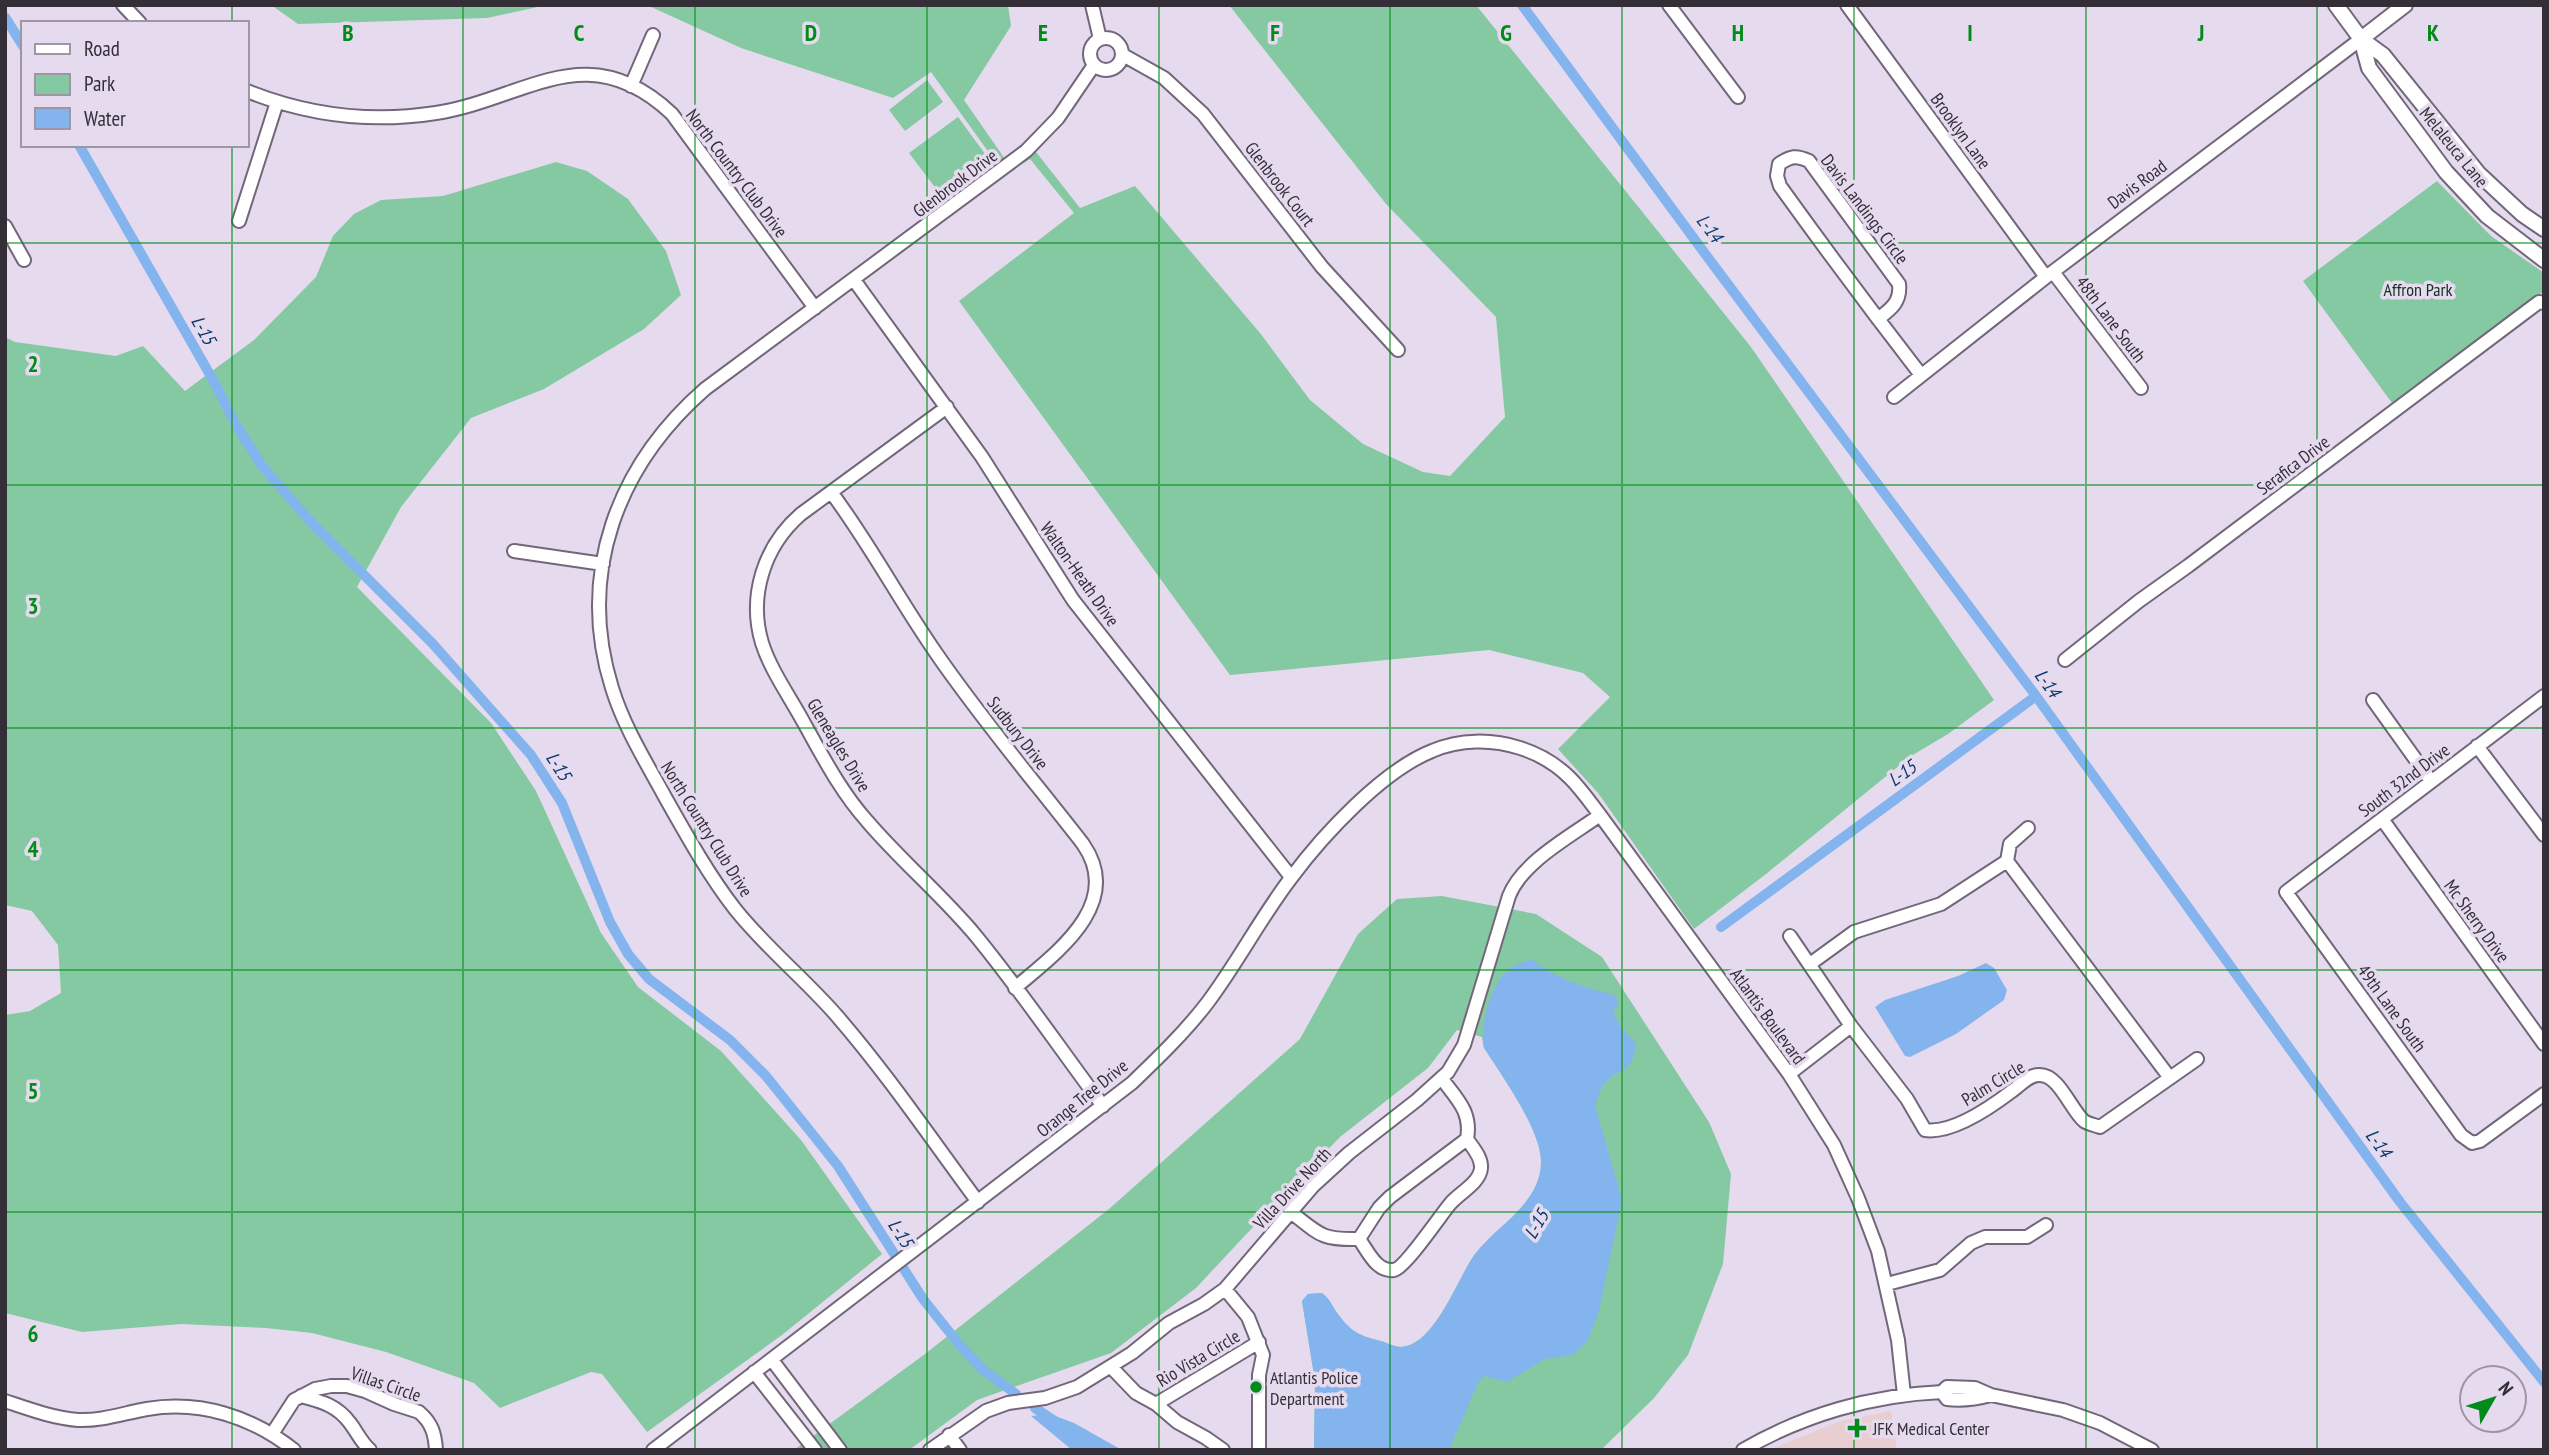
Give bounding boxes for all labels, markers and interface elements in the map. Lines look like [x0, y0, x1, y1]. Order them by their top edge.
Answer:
text: B [342, 18, 354, 47]
text: C [574, 18, 585, 47]
text: D [805, 18, 817, 47]
text: E [1038, 18, 1048, 47]
text: F [1270, 18, 1280, 47]
text: G [1500, 18, 1512, 47]
text: H [1732, 18, 1744, 47]
text: I [1967, 18, 1973, 47]
text: J [2197, 18, 2204, 47]
text: K [2427, 18, 2439, 47]
legend [21, 21, 248, 147]
text: Road [84, 35, 120, 62]
text: Park [84, 70, 115, 97]
street label: Brooklyn Lane [1926, 88, 1996, 174]
street label: Melaleuca Lane [2415, 102, 2493, 192]
street label: North Country Club Drive [681, 104, 793, 242]
text: Water [84, 105, 126, 132]
street label: Glenbrook Court [1240, 137, 1320, 231]
street label: Glenbrook Drive [908, 144, 1002, 222]
street label: Davis Landings Circle [1816, 149, 1914, 269]
street label: Davis Road [2103, 154, 2171, 214]
water label: L-14 [1692, 209, 1729, 248]
street label: 48th Lane South [2071, 271, 2151, 367]
park label: Affron Park [2384, 278, 2452, 301]
water label: L-15 [186, 311, 223, 351]
text: 2 [28, 349, 39, 378]
street label: Serafica Drive [2252, 430, 2334, 500]
street label: Walton-Heath Drive [1036, 517, 1124, 631]
text: 3 [28, 591, 39, 620]
water label: L-14 [2030, 664, 2067, 703]
street label: Sudbury Drive [982, 692, 1054, 774]
street label: Gleneagles Drive [802, 694, 876, 796]
street label: South 32nd Drive [2354, 738, 2454, 822]
water label: L-15 [541, 747, 578, 787]
water label: L-15 [1883, 753, 1923, 791]
street label: North Country Club Drive [656, 757, 758, 901]
text: 4 [28, 834, 39, 863]
street label: Mc Sherry Drive [2439, 875, 2515, 967]
street label: 49th Lane South [2353, 960, 2431, 1056]
street label: Atlantis Boulevard [1725, 963, 1811, 1069]
street label: Orange Tree Drive [1032, 1054, 1132, 1142]
street label: Palm Circle [1957, 1055, 2029, 1111]
text: 5 [28, 1076, 39, 1105]
water label: L-14 [2361, 1124, 2398, 1163]
street label: Villa Drive North [1247, 1142, 1336, 1235]
water label: L-15 [1518, 1203, 1555, 1243]
water label: L-15 [883, 1214, 920, 1254]
text: 6 [28, 1319, 39, 1348]
street label: Rio Vista Circle [1152, 1324, 1244, 1392]
street label: Villas Circle [347, 1361, 424, 1407]
north arrow [2458, 1364, 2528, 1434]
place label: Atlantis Police Department [1270, 1366, 1358, 1410]
text: N [2494, 1377, 2519, 1400]
marker: Atlantis Police Department [1248, 1379, 1264, 1395]
place label: JFK Medical Center [1872, 1417, 1990, 1440]
marker: JFK Medical Center [1847, 1418, 1867, 1438]

